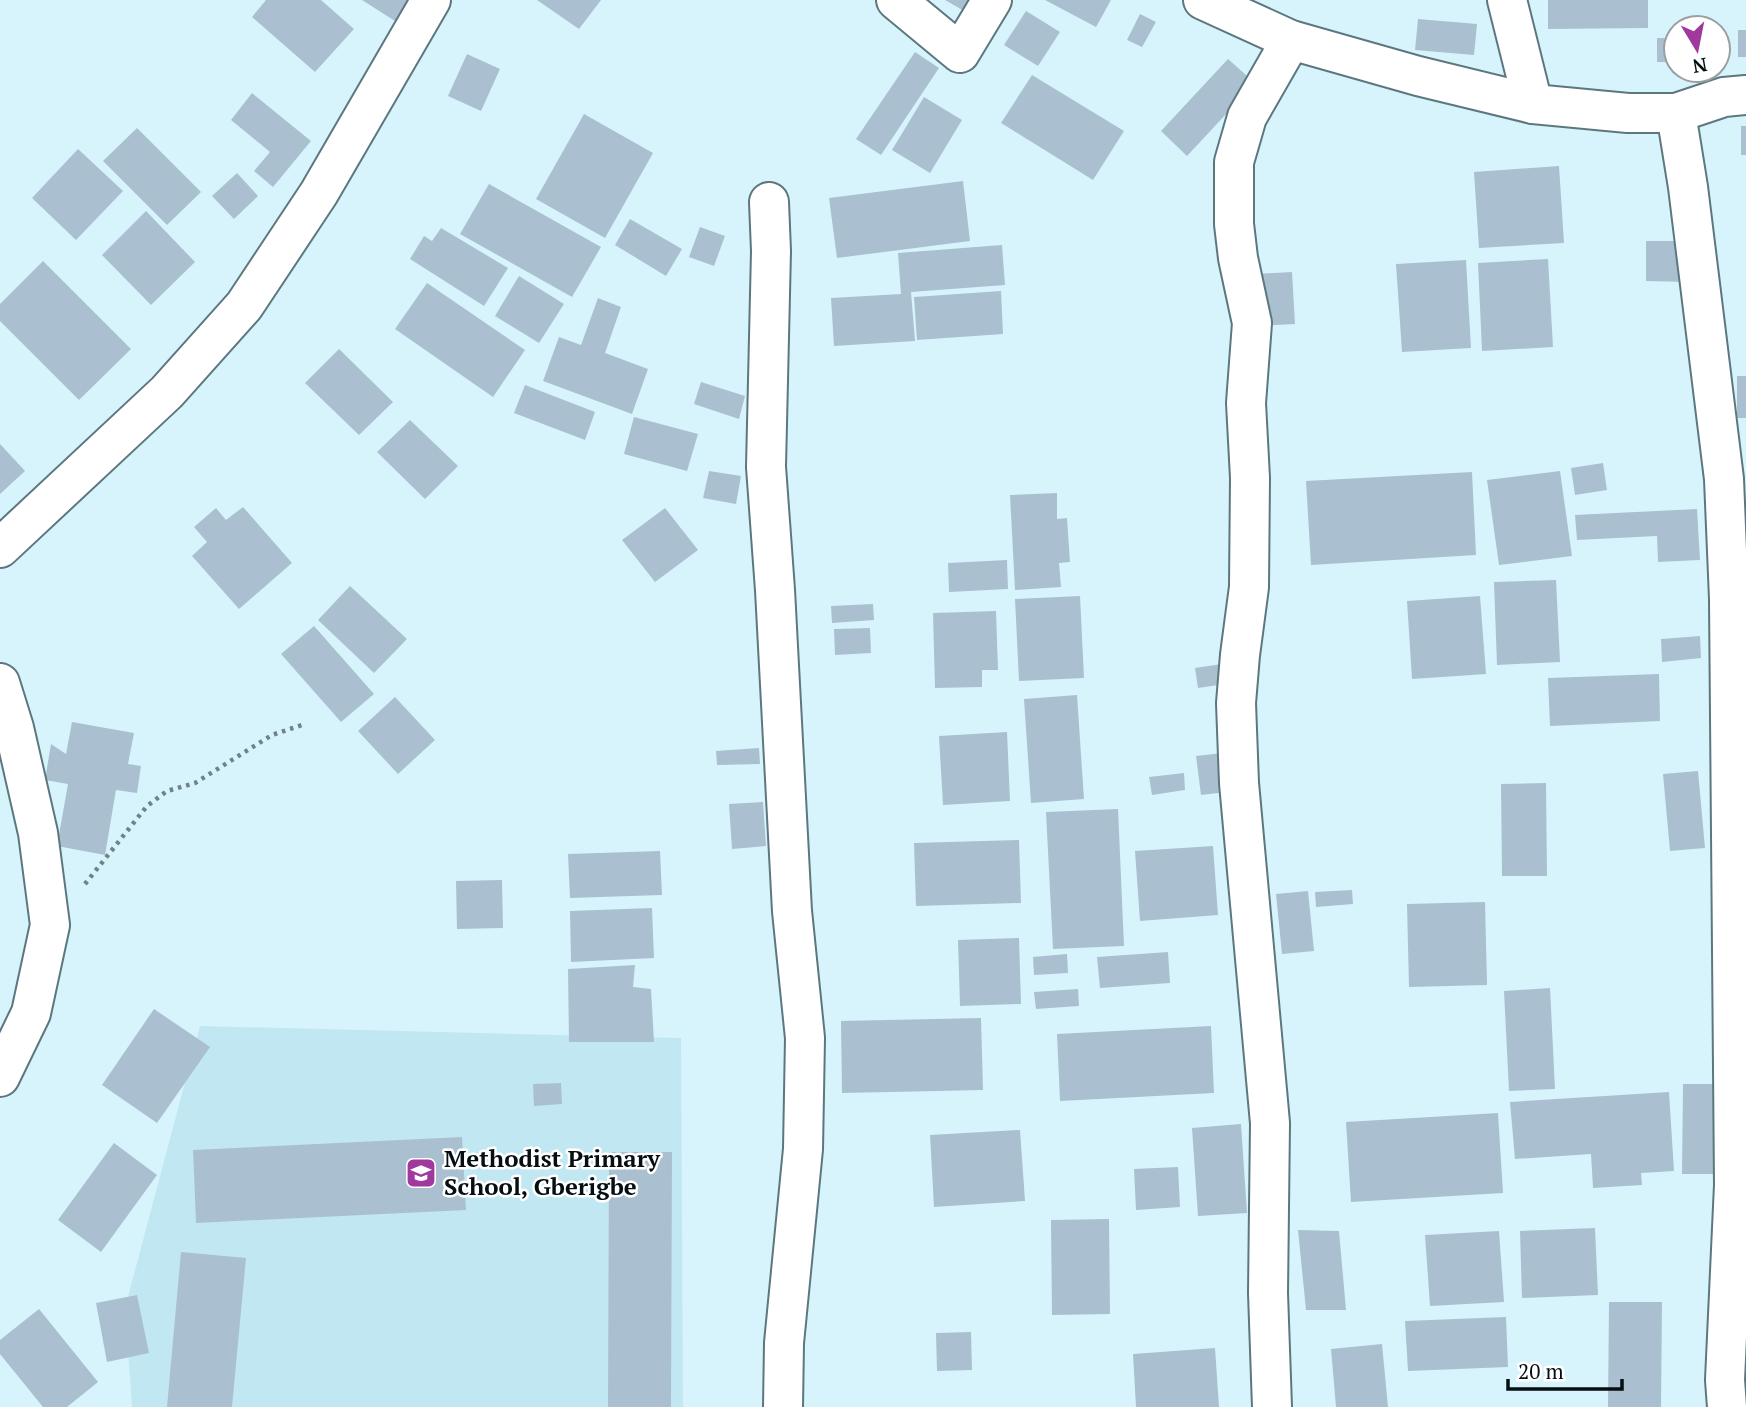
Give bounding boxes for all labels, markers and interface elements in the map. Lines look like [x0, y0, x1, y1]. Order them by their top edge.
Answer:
north arrow [1662, 14, 1732, 84]
text: N [1690, 53, 1709, 80]
place label: Methodist Primary School, Gberigbe [444, 1142, 661, 1202]
school or university icon: Methodist Primary School, Gberigbe [404, 1156, 438, 1190]
scale bar [1508, 1348, 1622, 1392]
text: 20 m [1518, 1357, 1564, 1385]

